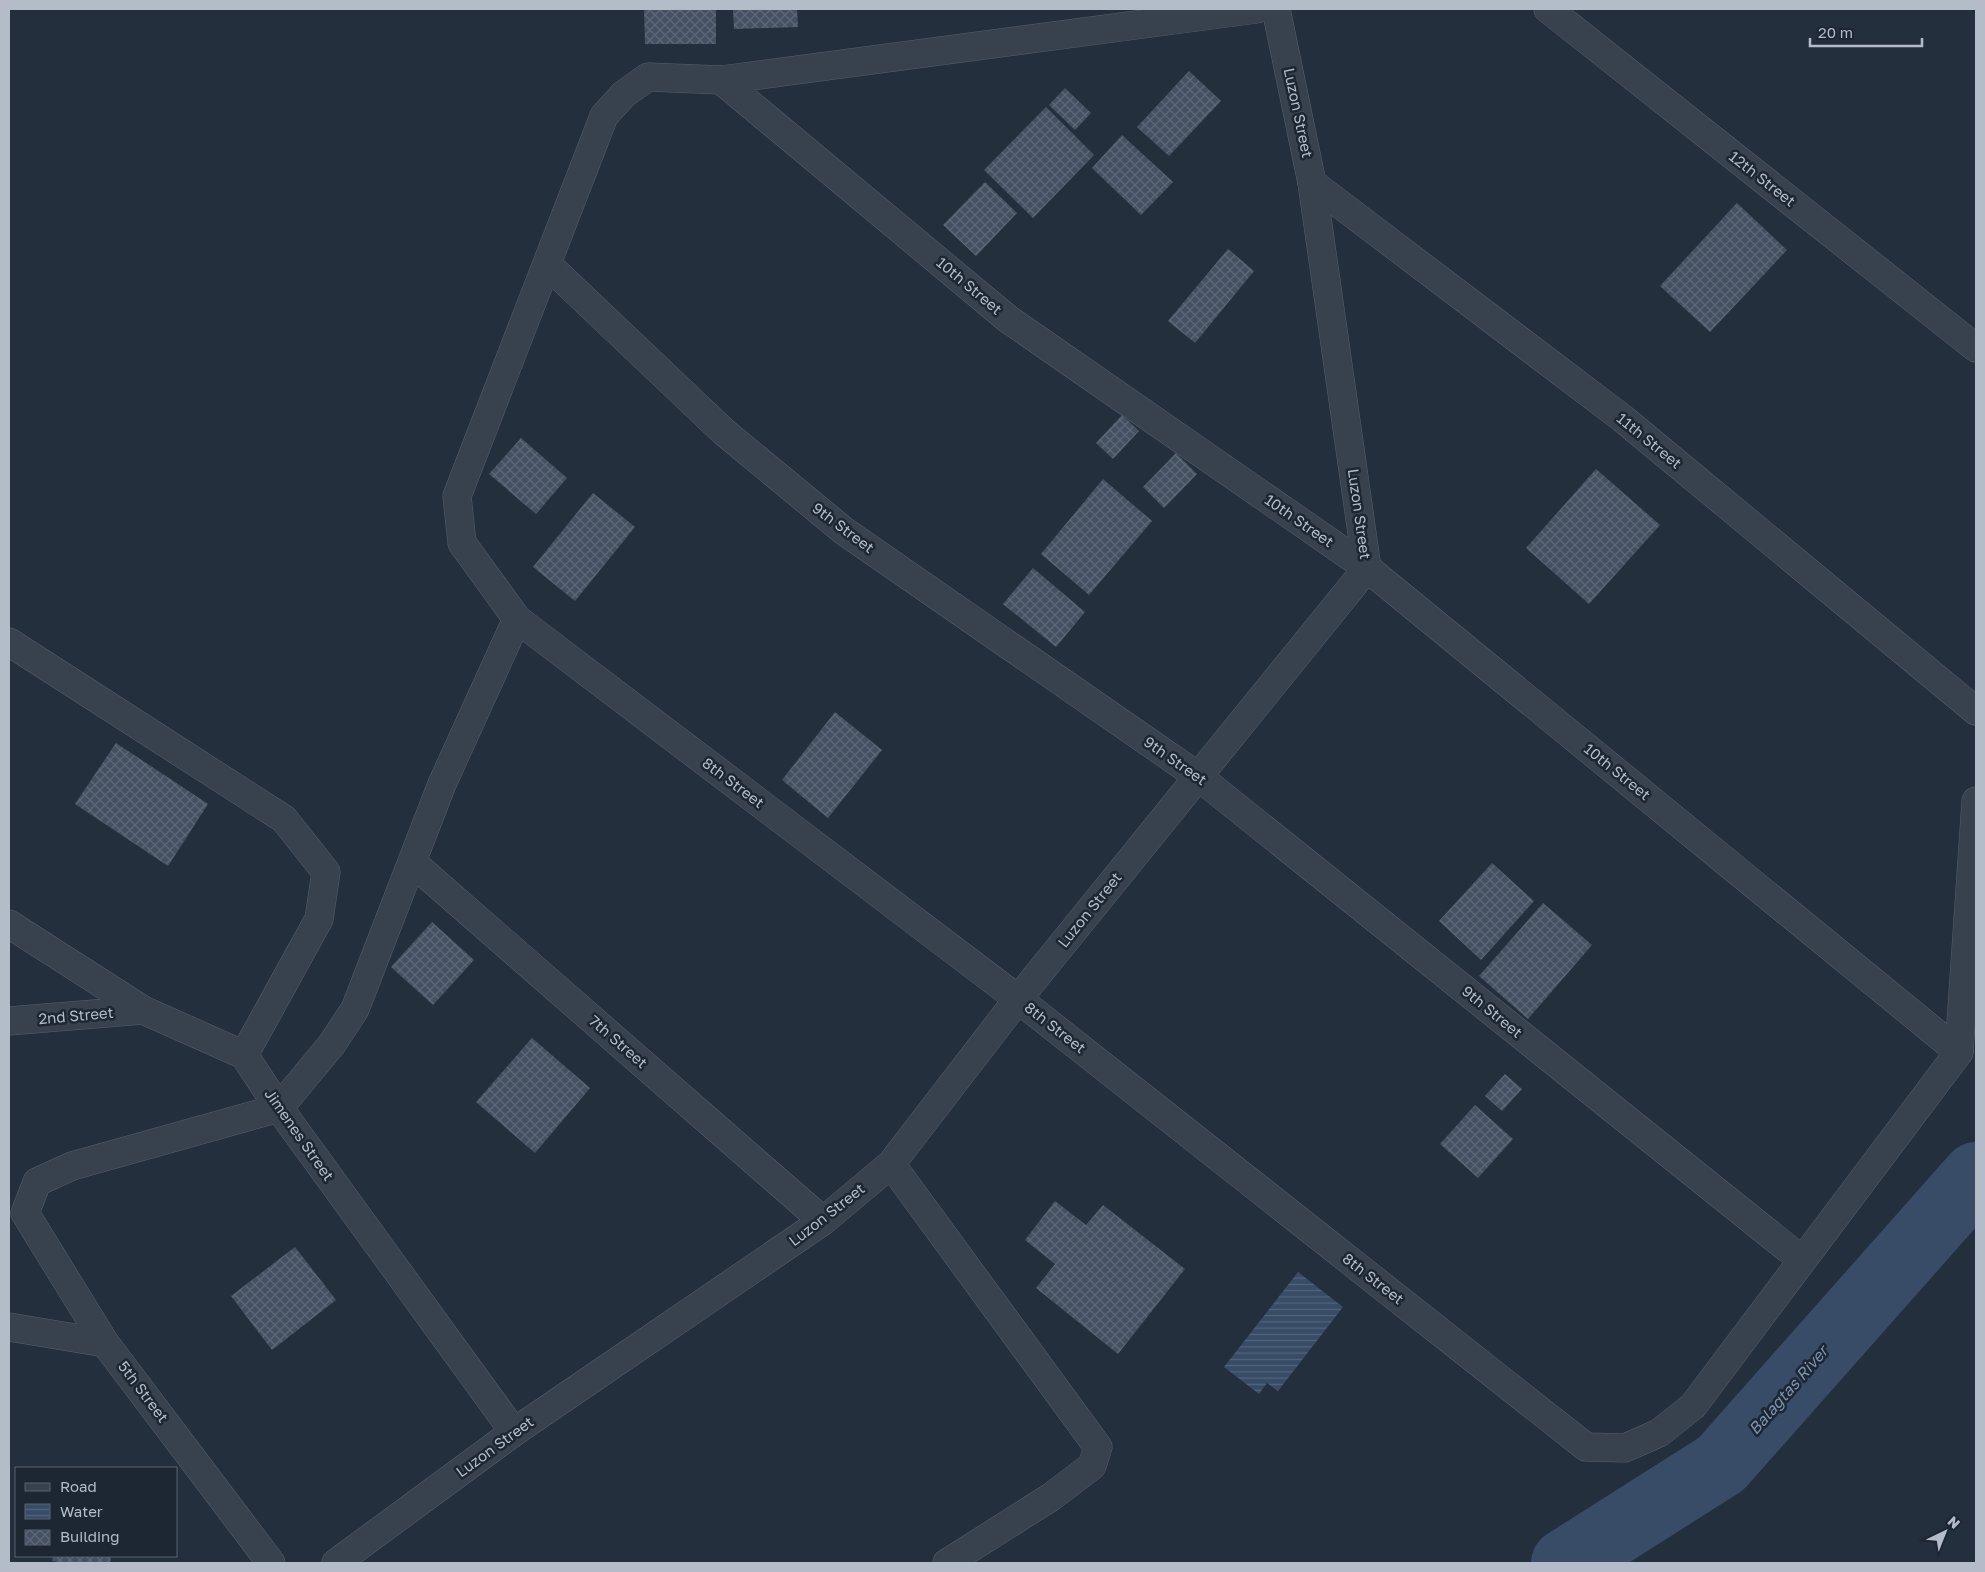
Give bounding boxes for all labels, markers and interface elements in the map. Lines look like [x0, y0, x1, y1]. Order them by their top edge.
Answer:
scale bar [1810, 15, 1922, 47]
text: 20 m [1818, 23, 1853, 41]
street label: Luzon Street [1281, 66, 1317, 159]
street label: 12th Street [1726, 147, 1799, 210]
street label: 10th Street [933, 253, 1006, 318]
street label: 11th Street [1614, 409, 1686, 472]
street label: Luzon Street [1345, 467, 1375, 560]
street label: 10th Street [1262, 490, 1337, 550]
street label: 9th Street [809, 498, 878, 556]
street label: 9th Street [1141, 732, 1210, 788]
street label: 10th Street [1581, 739, 1654, 803]
street label: 8th Street [699, 753, 768, 811]
street label: Luzon Street [1053, 868, 1125, 951]
street label: 9th Street [1459, 981, 1526, 1041]
street label: 8th Street [1021, 998, 1090, 1057]
street label: 2nd Street [38, 1003, 114, 1027]
street label: 7th Street [586, 1011, 651, 1071]
street label: Jimenes Street [261, 1085, 338, 1184]
street label: Luzon Street [785, 1179, 868, 1249]
street label: 8th Street [1339, 1249, 1408, 1308]
water label: Balagtas River [1744, 1339, 1834, 1438]
street label: 5th Street [115, 1357, 173, 1426]
street label: Luzon Street [452, 1412, 537, 1480]
legend [15, 1467, 178, 1557]
text: Road [60, 1477, 97, 1495]
text: Water [60, 1502, 103, 1520]
north arrow [1920, 1507, 1970, 1557]
text: N [1945, 1512, 1964, 1532]
text: Building [60, 1527, 120, 1545]

